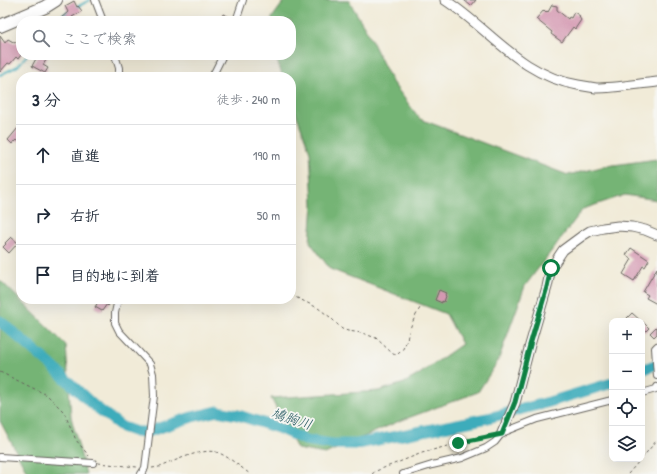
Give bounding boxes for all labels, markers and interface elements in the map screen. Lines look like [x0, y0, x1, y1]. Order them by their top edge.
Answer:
search box [16, 16, 296, 60]
icon: search [30, 27, 52, 49]
text: ここで検索 [62, 28, 137, 49]
text: 3 分 [32, 88, 61, 111]
text: 徒歩 · 240 m [217, 90, 280, 108]
icon: ahead [32, 144, 54, 166]
text: 直進 [70, 145, 100, 166]
text: 190 m [253, 146, 280, 164]
icon: right [32, 204, 54, 226]
text: 右折 [70, 205, 100, 226]
text: 50 m [257, 206, 280, 224]
route start [542, 259, 560, 277]
icon: arrive [32, 264, 54, 286]
text: 目的地に到着 [70, 265, 160, 286]
map controls [609, 318, 645, 462]
button: + [609, 318, 645, 354]
button: − [609, 354, 645, 390]
button: locate [609, 390, 645, 426]
water label: 鳩胸川 [269, 402, 315, 434]
button: layers [609, 426, 645, 462]
route end [449, 434, 467, 452]

